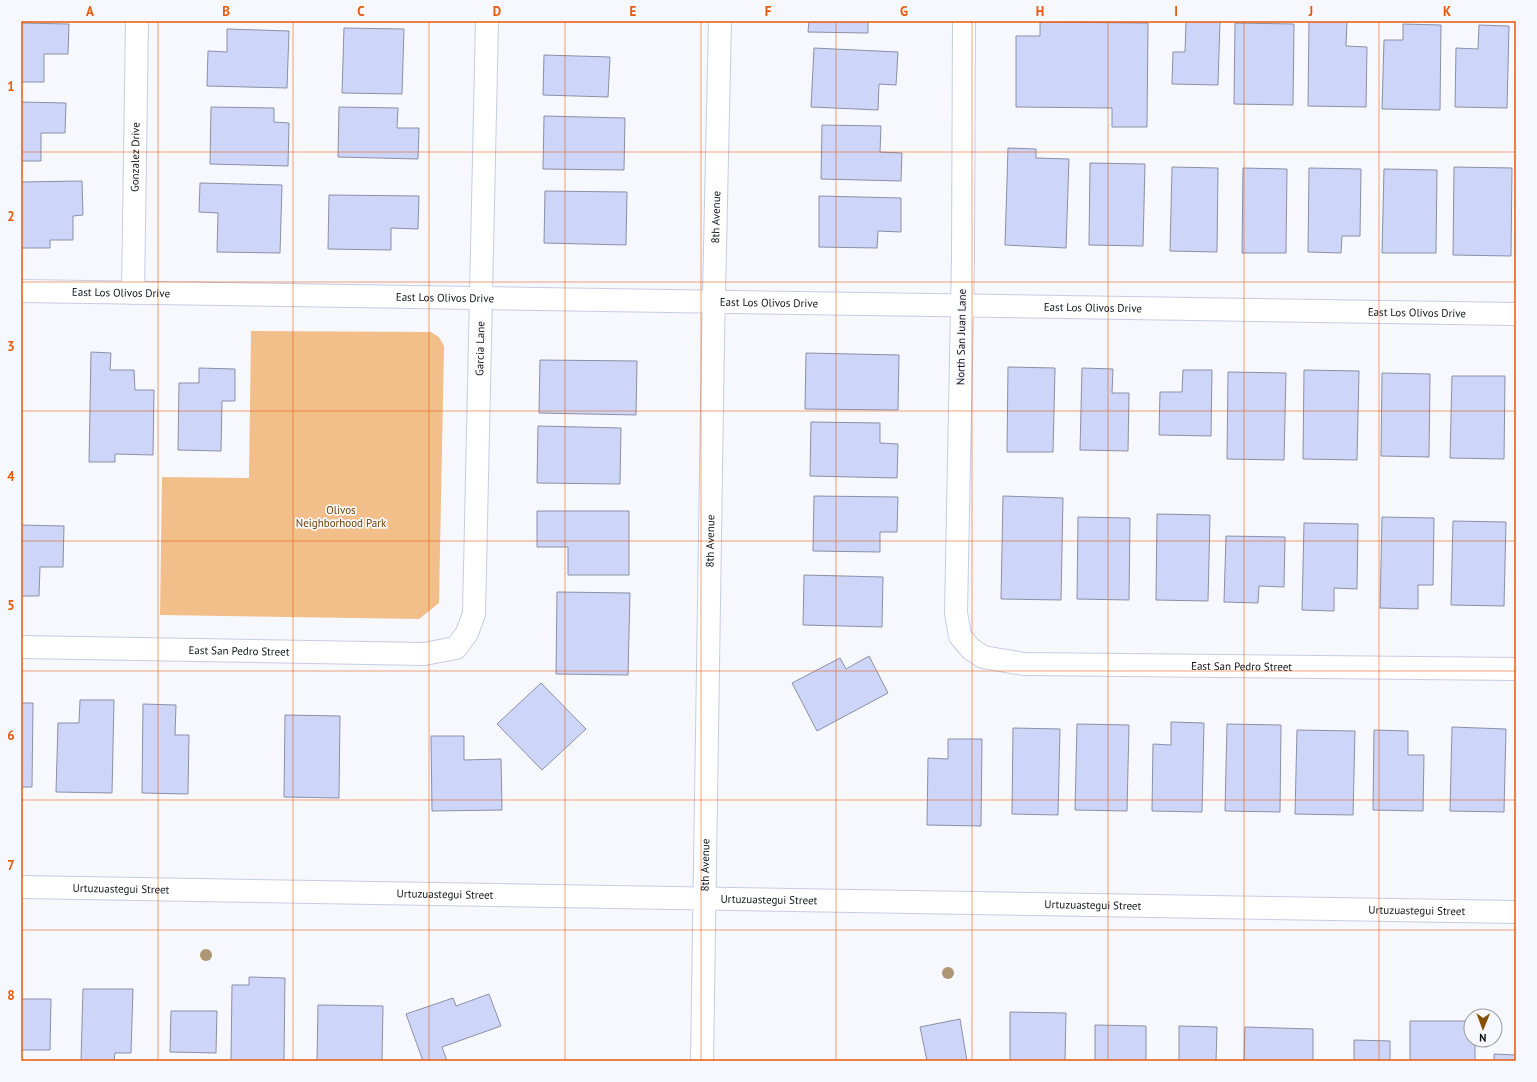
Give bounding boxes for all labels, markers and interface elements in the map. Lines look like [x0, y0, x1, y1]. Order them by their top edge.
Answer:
text: A [86, 3, 94, 20]
text: B [222, 3, 230, 20]
text: C [357, 3, 365, 20]
text: D [493, 3, 501, 20]
text: E [630, 3, 637, 20]
text: F [765, 3, 772, 20]
text: G [900, 3, 908, 20]
text: H [1036, 3, 1044, 20]
text: I [1174, 3, 1178, 20]
text: J [1308, 3, 1313, 20]
text: K [1443, 3, 1451, 20]
text: 1 [7, 78, 15, 95]
street label: Gonzalez Drive [127, 122, 143, 192]
street label: 8th Avenue [708, 190, 723, 244]
text: 2 [7, 208, 15, 225]
street label: East Los Olivos Drive [72, 285, 171, 300]
street label: North San Juan Lane [953, 288, 969, 385]
street label: East Los Olivos Drive [396, 290, 495, 305]
street label: East Los Olivos Drive [720, 295, 819, 310]
street label: East Los Olivos Drive [1044, 300, 1143, 315]
street label: East Los Olivos Drive [1368, 305, 1466, 320]
street label: Garcia Lane [472, 321, 487, 376]
text: 3 [7, 338, 15, 355]
text: 4 [7, 468, 15, 485]
park label: Olivos Neighborhood Park [296, 503, 387, 530]
street label: 8th Avenue [703, 514, 717, 568]
text: 5 [7, 597, 15, 614]
street label: East San Pedro Street [188, 643, 290, 659]
street label: East San Pedro Street [1191, 659, 1292, 674]
text: 6 [7, 727, 15, 744]
street label: 8th Avenue [698, 838, 712, 892]
text: 7 [7, 857, 15, 874]
street label: Urtuzuastegui Street [72, 881, 170, 896]
street label: Urtuzuastegui Street [396, 886, 494, 902]
street label: Urtuzuastegui Street [720, 892, 818, 907]
street label: Urtuzuastegui Street [1044, 897, 1142, 913]
street label: Urtuzuastegui Street [1368, 903, 1466, 918]
text: 8 [7, 987, 15, 1004]
north arrow [1463, 1008, 1503, 1048]
text: N [1479, 1031, 1487, 1045]

